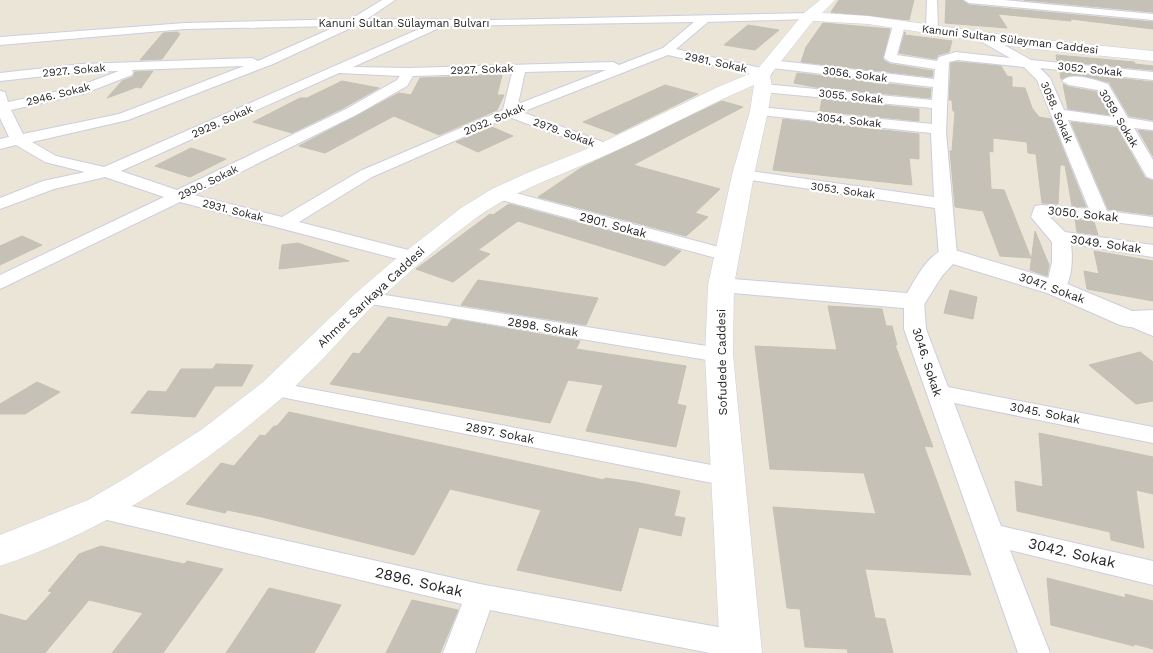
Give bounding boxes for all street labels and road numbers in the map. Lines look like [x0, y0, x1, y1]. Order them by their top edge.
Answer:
street label: Kanuni Sultan Sülayman Bulvarı [318, 17, 490, 30]
street label: Kanuni Sultan Süleyman Caddesi [921, 22, 1099, 57]
street label: 2981. Sokak [684, 50, 748, 75]
street label: 3052. Sokak [1057, 60, 1123, 79]
street label: 2927. Sokak [42, 61, 106, 80]
street label: 2927. Sokak [450, 62, 514, 77]
street label: 3056. Sokak [822, 64, 888, 85]
street label: 2946. Sokak [25, 80, 91, 109]
street label: 3058. Sokak [1038, 80, 1075, 145]
street label: 3055. Sokak [818, 87, 884, 106]
street label: 3059. Sokak [1096, 87, 1141, 150]
street label: 2032. Sokak [462, 101, 527, 138]
street label: 2929. Sokak [190, 102, 255, 141]
street label: 3054. Sokak [816, 111, 882, 130]
street label: 2979. Sokak [531, 115, 596, 150]
street label: 2930. Sokak [176, 162, 240, 203]
street label: 3053. Sokak [810, 180, 876, 201]
street label: 2931. Sokak [201, 197, 265, 224]
street label: 3050. Sokak [1047, 203, 1119, 225]
street label: 2901. Sokak [578, 209, 648, 241]
street label: 3049. Sokak [1070, 232, 1143, 256]
street label: Ahmet Sarıkaya Caddesi [315, 244, 427, 350]
street label: 3047. Sokak [1017, 270, 1087, 306]
street label: Sofudede Caddesi [714, 309, 730, 415]
street label: 2898. Sokak [507, 314, 580, 340]
street label: 3046. Sokak [909, 326, 945, 398]
street label: 3045. Sokak [1009, 399, 1081, 427]
street label: 2897. Sokak [465, 419, 536, 447]
street label: 3042. Sokak [1027, 534, 1118, 572]
street label: 2896. Sokak [373, 563, 465, 601]

